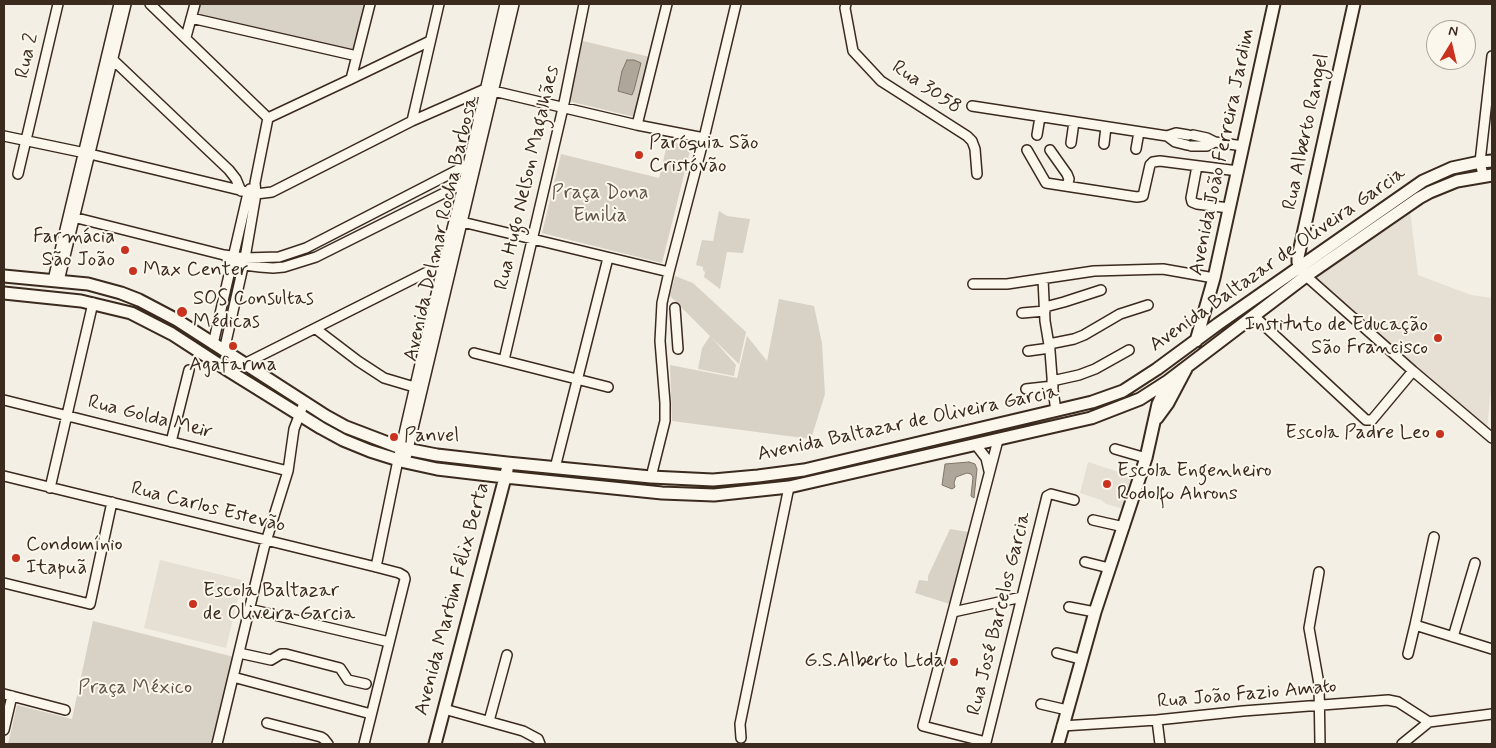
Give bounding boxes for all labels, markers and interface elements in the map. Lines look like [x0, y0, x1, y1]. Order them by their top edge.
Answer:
north arrow [1426, 20, 1476, 70]
text: N [1447, 22, 1459, 41]
street label: Avenida João Ferreira Jardim [1185, 26, 1261, 278]
street label: Rua 2 [11, 31, 45, 81]
street label: Rua Alberto Rangel [1279, 52, 1335, 212]
street label: Rua 3058 [887, 56, 965, 120]
street label: Rua Hugo Nelson Magalhães [491, 64, 565, 292]
street label: Avenida Delmar Rocha Barbosa [400, 94, 484, 364]
place label: Paróquia São Cristóvão [649, 132, 759, 179]
marker: Paróquia São Cristóvão [633, 149, 645, 161]
street label: Avenida Baltazar de Oliveira Garcia [1145, 162, 1411, 358]
park label: Praça Dona Emilia [551, 182, 649, 229]
place label: Farmácia São João [33, 226, 115, 273]
marker: Farmácia São João [119, 244, 131, 256]
place label: Max Center [143, 259, 248, 283]
marker: Max Center [127, 265, 139, 277]
place label: SOS Consultas Médicas [193, 288, 314, 335]
marker: SOS Consultas Médicas [175, 305, 189, 319]
place label: Instituto de Educação São Francisco [1244, 314, 1428, 361]
marker: Instituto de Educação São Francisco [1432, 332, 1444, 344]
marker: Agafarma [227, 340, 239, 352]
place label: Agafarma [189, 354, 277, 378]
street label: Avenida Baltazar de Oliveira Garcia [755, 380, 1061, 468]
street label: Rua Golda Meir [85, 391, 215, 445]
place label: Escola Padre Leo [1285, 422, 1430, 446]
place label: Panvel [404, 425, 459, 449]
marker: Escola Padre Leo [1434, 428, 1446, 440]
marker: Panvel [388, 431, 400, 443]
place label: Escola Engenheiro Rodolfo Ahrons [1117, 460, 1272, 507]
street label: Rua Carlos Estevão [128, 477, 288, 539]
marker: Escola Engenheiro Rodolfo Ahrons [1101, 478, 1113, 490]
street label: Avenida Martim Félix Berta [410, 480, 496, 718]
street label: Rua José Barcelos Garcia [963, 510, 1037, 718]
place label: Condomínio Itapuã [26, 534, 123, 581]
marker: Condomínio Itapuã [10, 552, 22, 564]
place label: Escola Baltazar de Oliveira Garcia [203, 580, 355, 627]
marker: Escola Baltazar de Oliveira Garcia [187, 598, 199, 610]
place label: G.S.Alberto Ltda [804, 650, 944, 674]
marker: G.S.Alberto Ltda [948, 656, 960, 668]
street label: Rua João Fazio Amato [1156, 675, 1338, 715]
park label: Praça México [78, 677, 192, 701]

